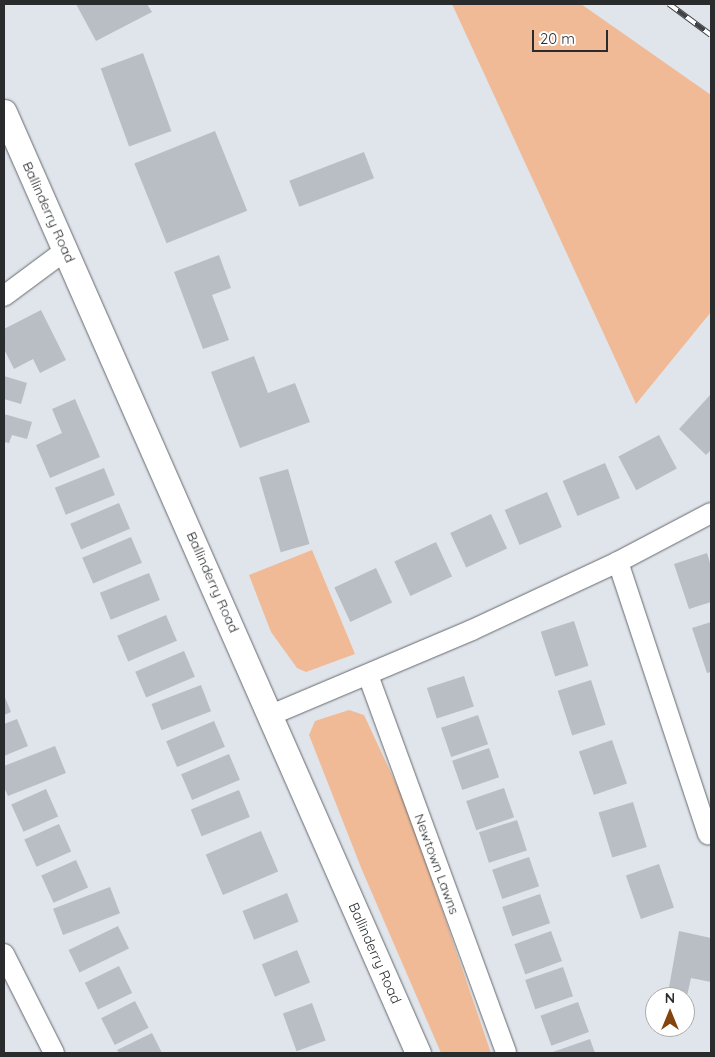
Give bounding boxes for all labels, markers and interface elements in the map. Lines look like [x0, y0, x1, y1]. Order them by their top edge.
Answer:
scale bar [535, 20, 611, 52]
text: 20 m [540, 29, 575, 48]
street label: Ballinderry Road [19, 159, 79, 265]
street label: Ballinderry Road [183, 529, 243, 635]
street label: Newtown Lawns [411, 811, 463, 917]
street label: Ballinderry Road [345, 900, 405, 1006]
north arrow [645, 987, 695, 1037]
text: N [665, 989, 675, 1007]

